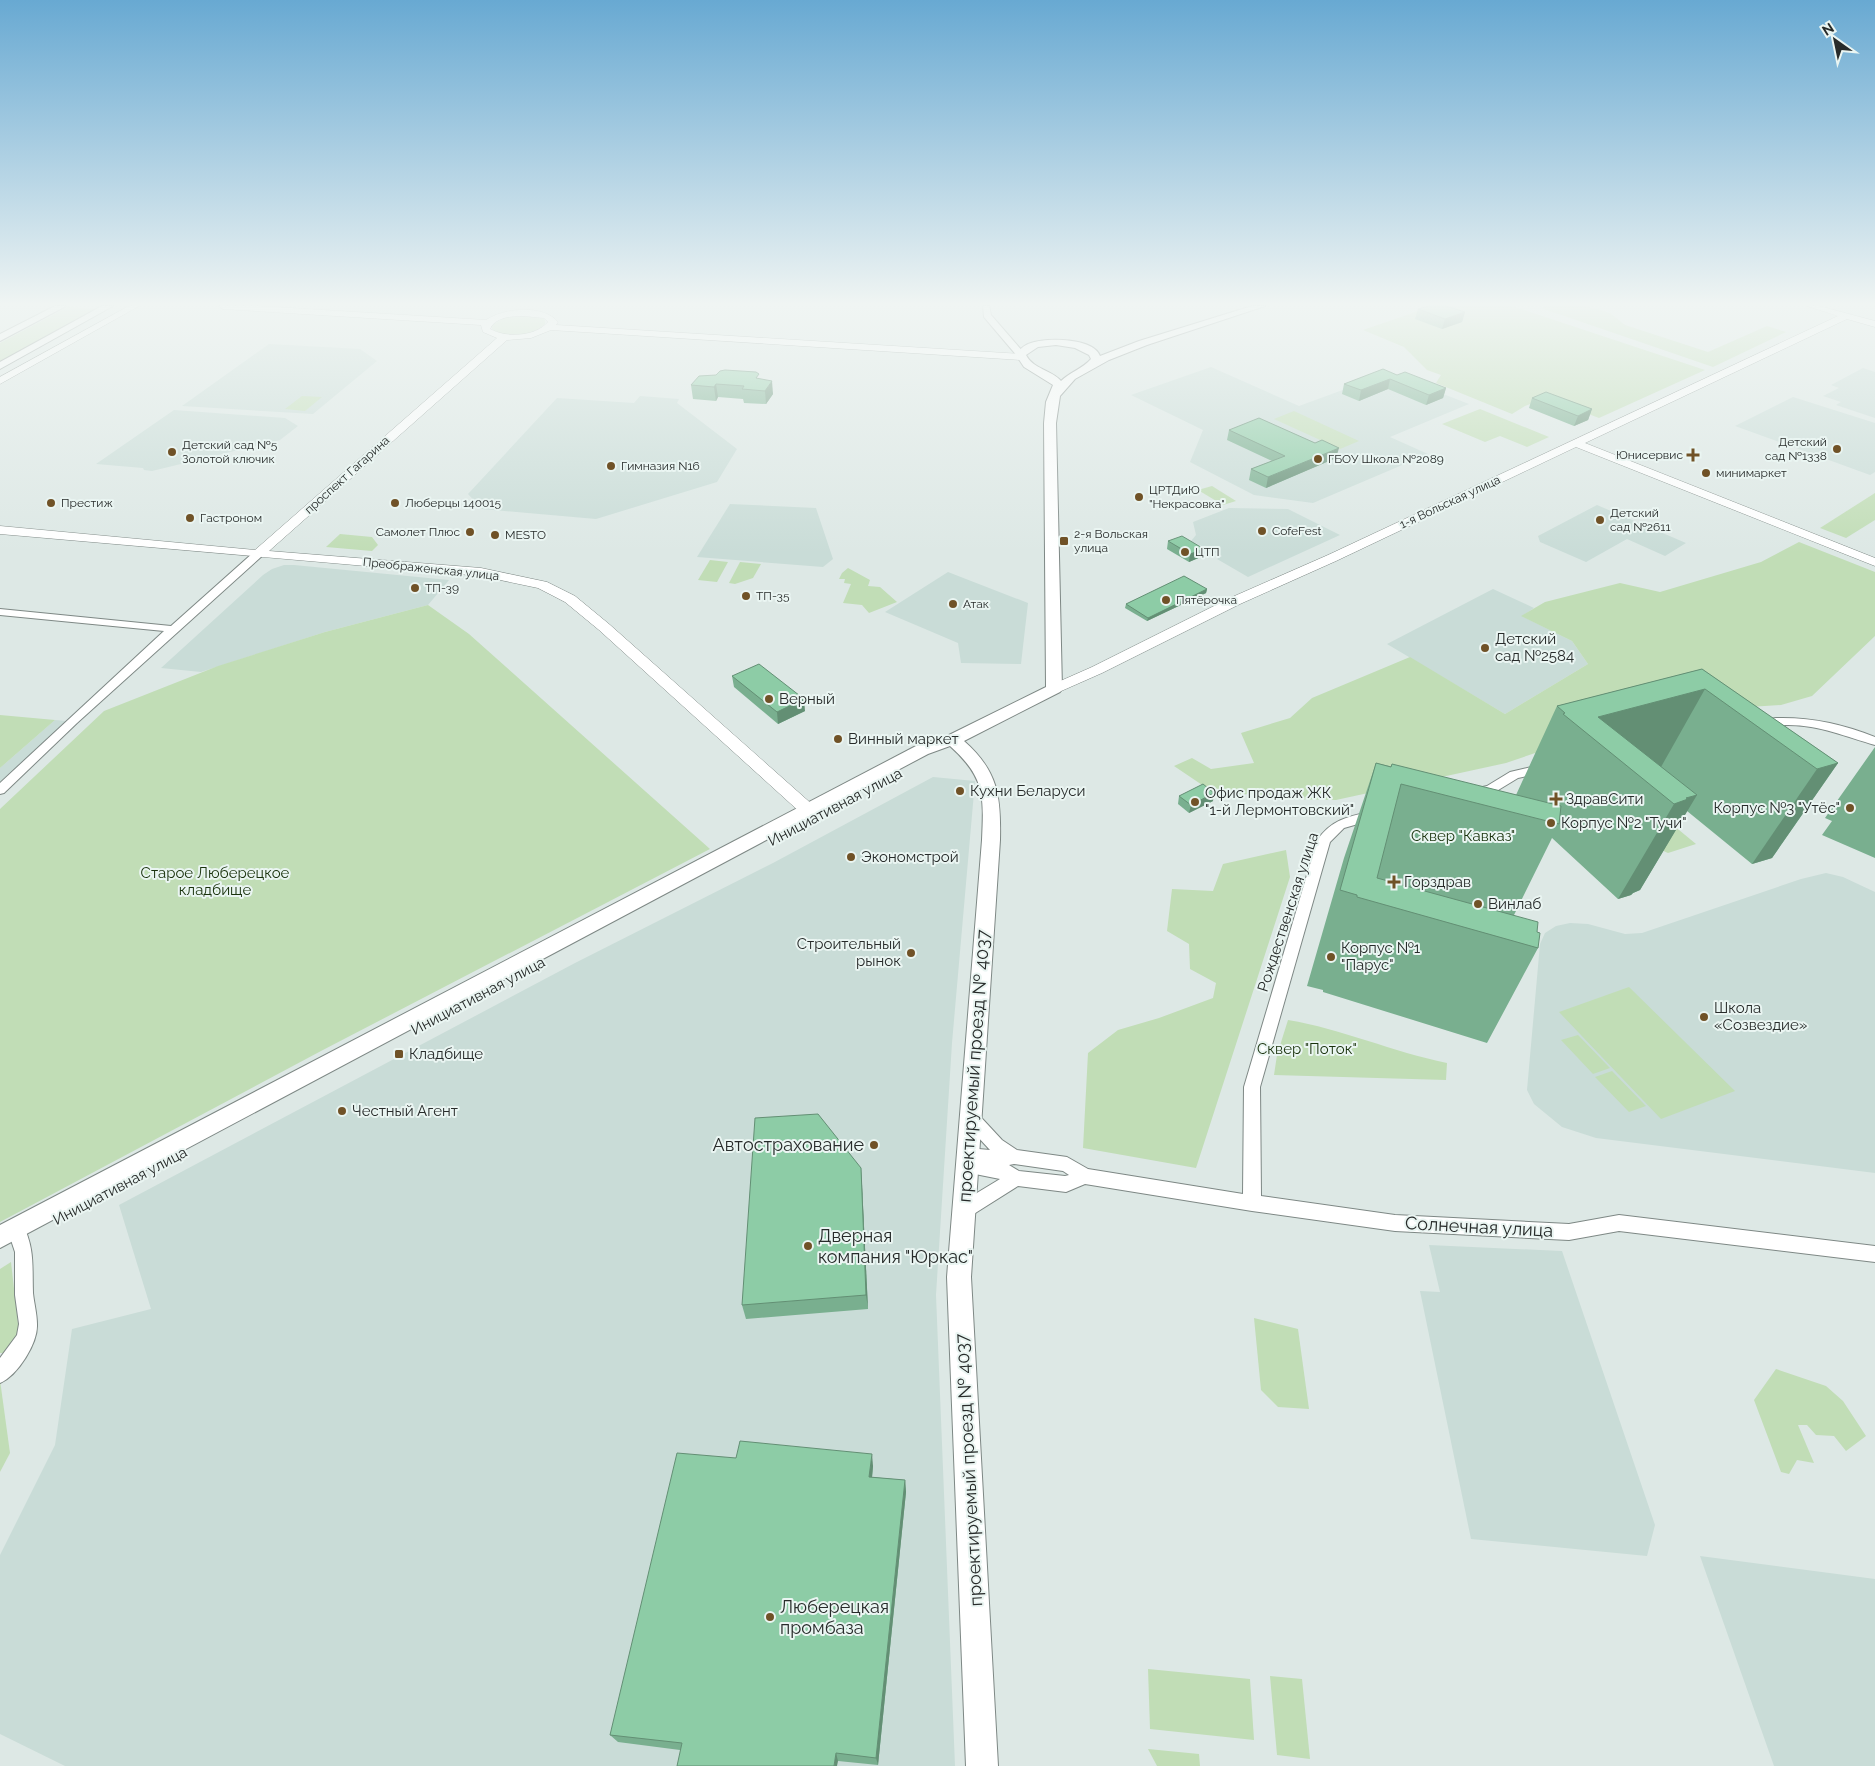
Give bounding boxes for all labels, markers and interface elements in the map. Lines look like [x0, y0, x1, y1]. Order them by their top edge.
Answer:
north arrow [1810, 15, 1860, 65]
text: N [1819, 19, 1837, 39]
street label: проспект Гагарина [302, 433, 392, 517]
place label: Детский сад №1338 [1765, 435, 1827, 463]
place label: Детский сад №5 Золотой ключик [182, 438, 278, 466]
marker: Детский сад №1338 [1831, 443, 1843, 455]
marker: Детский сад №5 Золотой ключик [166, 446, 178, 458]
place label: Юнисервис [1616, 448, 1683, 462]
marker: Юнисервис [1687, 449, 1699, 461]
place label: ГБОУ Школа №2089 [1328, 452, 1444, 466]
marker: ГБОУ Школа №2089 [1312, 453, 1324, 465]
place label: Гимназия N16 [621, 459, 700, 473]
marker: Гимназия N16 [605, 460, 617, 472]
place label: минимаркет [1716, 466, 1787, 480]
marker: минимаркет [1700, 467, 1712, 479]
street label: 1-я Вольская улица [1397, 473, 1503, 531]
place label: ЦРТДиЮ "Некрасовка" [1149, 483, 1225, 511]
marker: ЦРТДиЮ "Некрасовка" [1133, 491, 1145, 503]
place label: Престиж [61, 496, 113, 510]
place label: Люберцы 140015 [405, 496, 501, 510]
marker: Престиж [45, 497, 57, 509]
marker: Люберцы 140015 [389, 497, 401, 509]
place label: Детский сад №2611 [1610, 506, 1671, 534]
place label: Гастроном [200, 511, 262, 525]
marker: Гастроном [184, 512, 196, 524]
marker: Детский сад №2611 [1594, 514, 1606, 526]
place label: CofeFest [1272, 524, 1322, 538]
place label: Самолет Плюс [376, 525, 460, 539]
marker: CofeFest [1256, 525, 1268, 537]
marker: Самолет Плюс [464, 526, 476, 538]
place label: 2-я Вольская улица [1074, 527, 1148, 555]
place label: MESTO [505, 528, 546, 542]
marker: MESTO [489, 529, 501, 541]
marker: 2-я Вольская улица [1058, 535, 1070, 547]
place label: ЦТП [1195, 545, 1220, 559]
marker: ЦТП [1179, 546, 1191, 558]
street label: Преображенская улица [362, 555, 500, 583]
place label: ТП-39 [425, 581, 459, 595]
marker: ТП-39 [409, 582, 421, 594]
place label: ТП-35 [756, 589, 790, 603]
marker: ТП-35 [740, 590, 752, 602]
place label: Пятёрочка [1176, 593, 1237, 607]
marker: Пятёрочка [1160, 594, 1172, 606]
place label: Атак [963, 597, 989, 611]
marker: Атак [947, 598, 959, 610]
place label: Детский сад №2584 [1495, 630, 1574, 665]
marker: Детский сад №2584 [1479, 642, 1491, 654]
place label: Верный [779, 690, 835, 708]
marker: Верный [763, 693, 775, 705]
place label: Винный маркет [848, 730, 959, 748]
marker: Винный маркет [832, 733, 844, 745]
street label: Инициативная улица [765, 764, 905, 850]
place label: Кухни Беларуси [970, 782, 1085, 800]
place label: Офис продаж ЖК "1-й Лермонтовский" [1205, 784, 1354, 819]
marker: Кухни Беларуси [954, 785, 966, 797]
place label: ЗдравСити [1566, 790, 1643, 808]
marker: ЗдравСити [1550, 793, 1562, 805]
marker: Офис продаж ЖК "1-й Лермонтовский" [1189, 796, 1201, 808]
place label: Корпус №3 "Утёс" [1714, 799, 1840, 817]
marker: Корпус №3 "Утёс" [1844, 802, 1856, 814]
place label: Корпус №2 "Тучи" [1561, 814, 1687, 832]
marker: Корпус №2 "Тучи" [1545, 817, 1557, 829]
park label: Сквер "Кавказ" [1411, 827, 1515, 845]
street label: Рождественская улица [1254, 830, 1322, 994]
place label: Экономстрой [861, 848, 959, 866]
marker: Экономстрой [845, 851, 857, 863]
park label: Старое Люберецкое кладбище [141, 864, 290, 899]
place label: Горздрав [1404, 873, 1471, 891]
marker: Горздрав [1388, 876, 1400, 888]
place label: Винлаб [1488, 895, 1541, 913]
marker: Винлаб [1472, 898, 1484, 910]
street label: проектируемый проезд № 4037 [954, 929, 994, 1203]
place label: Строительный рынок [797, 935, 901, 970]
place label: Корпус №1 "Парус" [1341, 939, 1421, 974]
marker: Строительный рынок [905, 947, 917, 959]
marker: Корпус №1 "Парус" [1325, 951, 1337, 963]
street label: Инициативная улица [408, 953, 548, 1039]
place label: Школа «Созвездие» [1714, 999, 1807, 1034]
marker: Школа «Созвездие» [1698, 1011, 1710, 1023]
park label: Сквер "Поток" [1257, 1040, 1357, 1058]
place label: Кладбище [409, 1045, 483, 1063]
marker: Кладбище [393, 1048, 405, 1060]
place label: Честный Агент [352, 1102, 458, 1120]
marker: Честный Агент [336, 1105, 348, 1117]
place label: Автострахование [713, 1134, 864, 1155]
marker: Автострахование [868, 1139, 880, 1151]
street label: Инициативная улица [50, 1143, 190, 1229]
street label: Солнечная улица [1404, 1212, 1554, 1241]
place label: Дверная компания "Юркас" [818, 1225, 973, 1267]
marker: Дверная компания "Юркас" [802, 1240, 814, 1252]
street label: проектируемый проезд № 4037 [951, 1333, 986, 1607]
place label: Люберецкая промбаза [780, 1596, 889, 1638]
marker: Люберецкая промбаза [764, 1611, 776, 1623]

